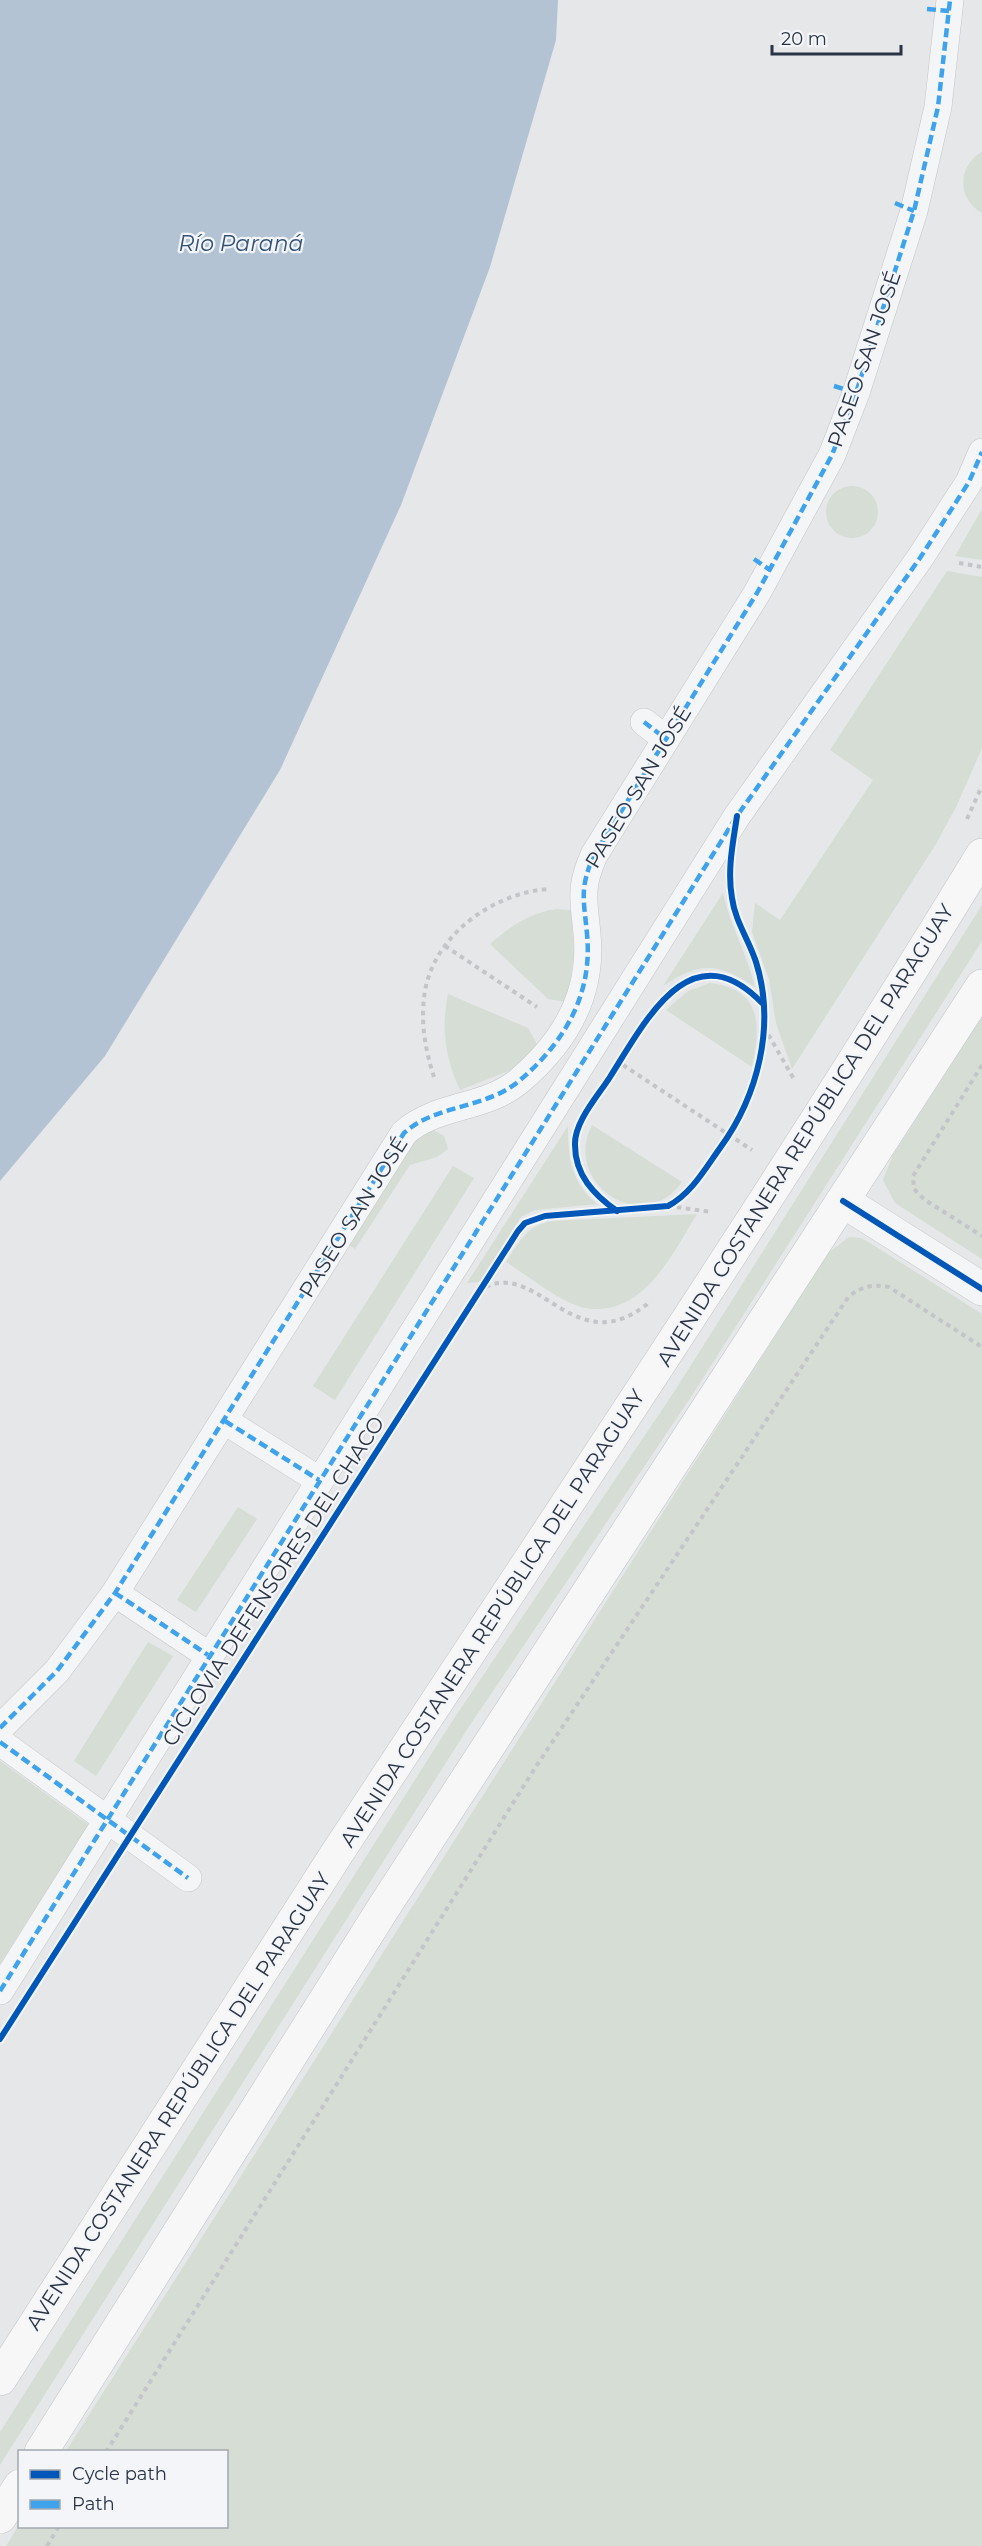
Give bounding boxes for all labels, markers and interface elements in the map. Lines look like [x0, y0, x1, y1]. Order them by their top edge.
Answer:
scale bar [772, 18, 901, 56]
text: 20 m [781, 28, 827, 50]
water label: Río Paraná [178, 230, 304, 257]
street label: PASEO SAN JOSÉ [822, 268, 906, 450]
street label: PASEO SAN JOSÉ [580, 701, 696, 873]
street label: AVENIDA COSTANERA REPÚBLICA DEL PARAGUAY [651, 899, 959, 1371]
street label: PASEO SAN JOSÉ [293, 1132, 413, 1302]
street label: AVENIDA COSTANERA REPÚBLICA DEL PARAGUAY [334, 1384, 650, 1851]
street label: CICLOVIA DEFENSORES DEL CHACO [157, 1411, 389, 1751]
street label: AVENIDA COSTANERA REPÚBLICA DEL PARAGUAY [20, 1867, 336, 2334]
legend [18, 2450, 228, 2528]
text: Cycle path [72, 2463, 167, 2485]
text: Path [72, 2493, 115, 2515]

